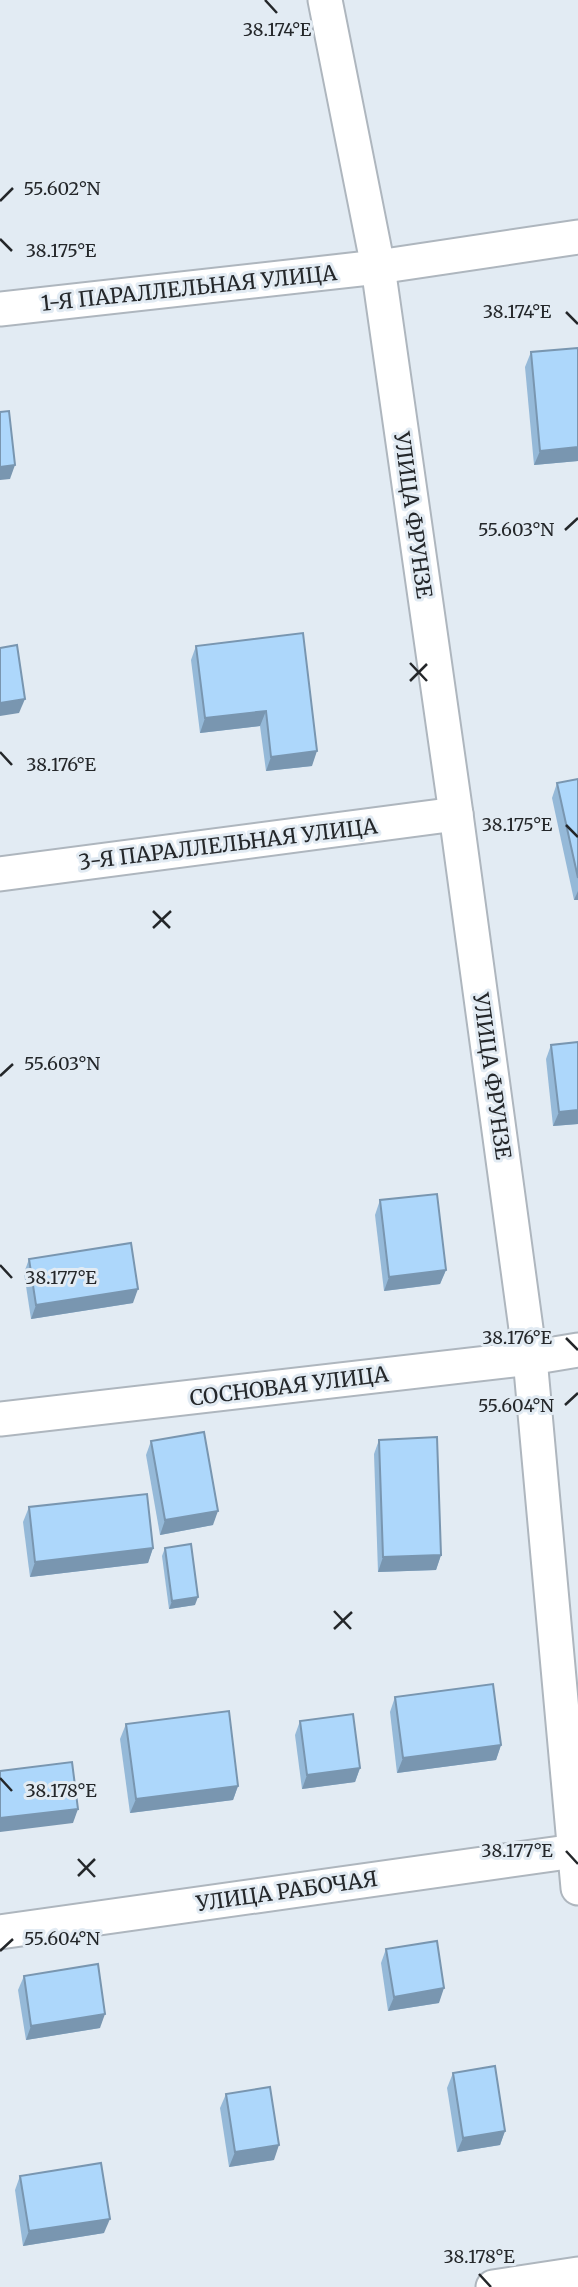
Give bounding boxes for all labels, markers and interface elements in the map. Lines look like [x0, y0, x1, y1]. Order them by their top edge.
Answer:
text: 38.174°E [243, 18, 312, 41]
text: 55.602°N [24, 177, 101, 200]
text: 38.175°E [26, 239, 97, 262]
street label: 1-Я ПАРАЛЛЕЛЬНАЯ УЛИЦА [40, 259, 338, 317]
text: 38.174°E [483, 300, 552, 323]
street label: УЛИЦА ФРУНЗЕ [388, 429, 438, 601]
text: 55.603°N [478, 518, 554, 541]
text: 38.176°E [26, 753, 96, 776]
street label: 3-Я ПАРАЛЛЕЛЬНАЯ УЛИЦА [77, 812, 379, 876]
text: 38.175°E [482, 813, 553, 836]
street label: УЛИЦА ФРУНЗЕ [467, 990, 517, 1162]
text: 55.603°N [24, 1052, 100, 1075]
text: 38.177°E [25, 1266, 97, 1289]
text: 38.176°E [482, 1326, 552, 1349]
street label: СОСНОВАЯ УЛИЦА [188, 1360, 390, 1412]
text: 55.604°N [478, 1394, 554, 1417]
text: 38.178°E [25, 1779, 97, 1802]
text: 38.177°E [481, 1839, 553, 1862]
street label: УЛИЦА РАБОЧАЯ [194, 1865, 379, 1917]
text: 55.604°N [24, 1927, 100, 1950]
text: 38.178°E [443, 2245, 515, 2268]

